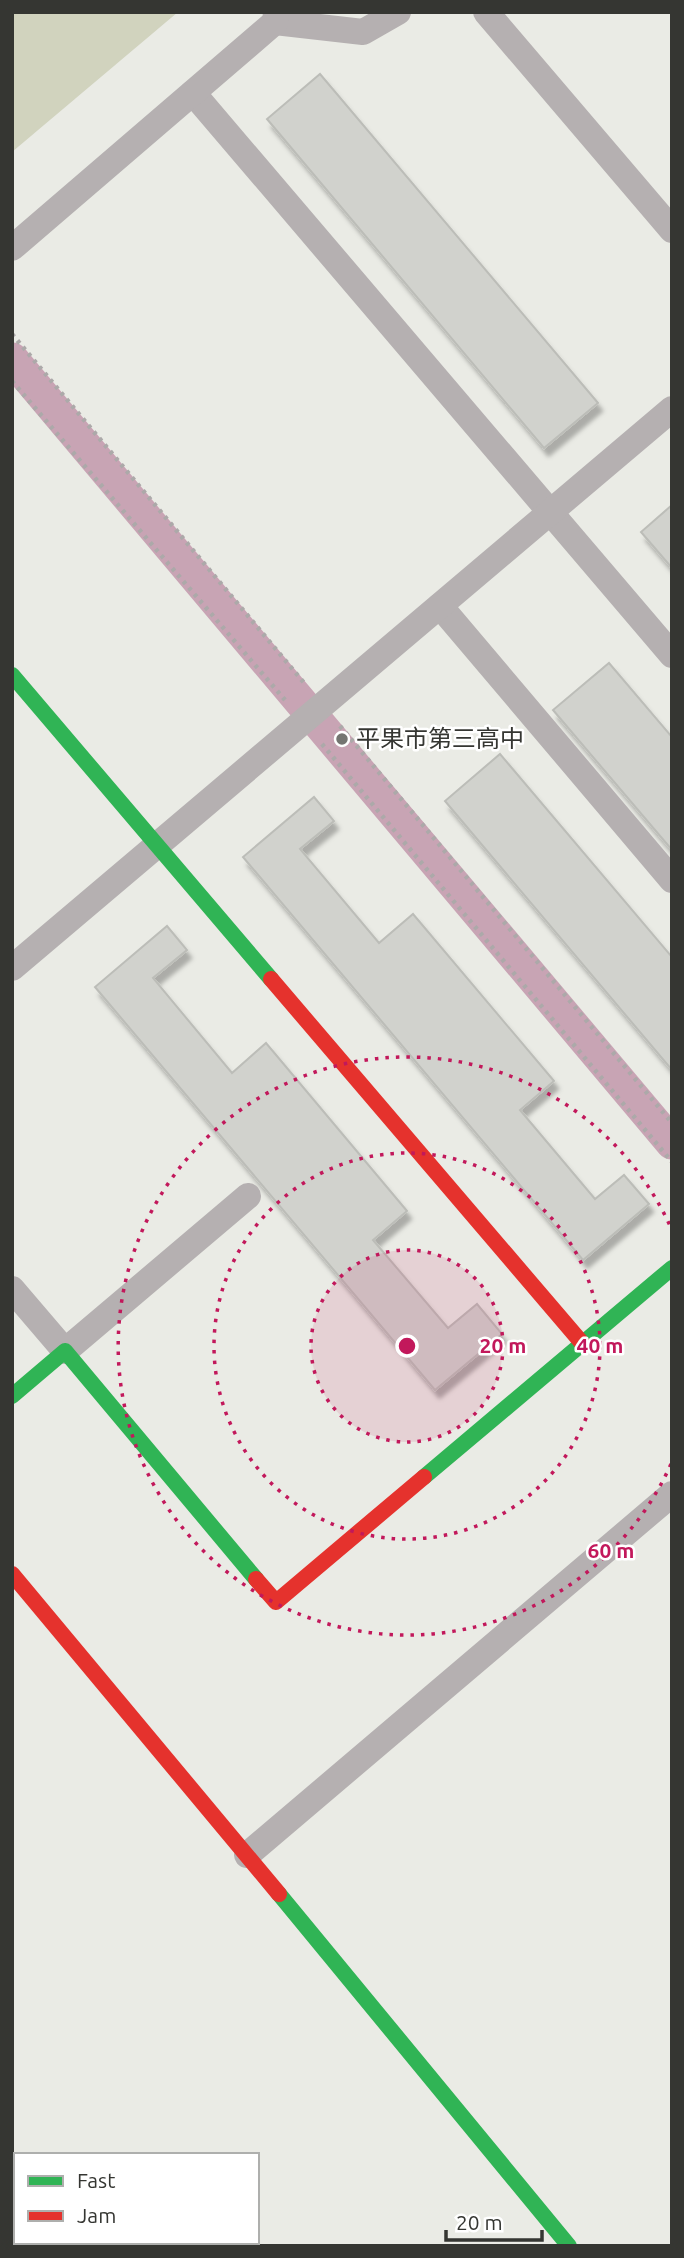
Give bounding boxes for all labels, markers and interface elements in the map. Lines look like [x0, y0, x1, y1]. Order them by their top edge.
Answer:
place label: 平果市第三高中 [356, 725, 524, 752]
marker: 平果市第三高中 [334, 731, 350, 747]
text: 20 m [480, 1333, 526, 1357]
text: 40 m [577, 1333, 623, 1357]
centre of rings [395, 1334, 419, 1358]
text: 60 m [588, 1538, 634, 1562]
legend [14, 2153, 259, 2244]
text: Fast [77, 2168, 115, 2192]
scale bar [446, 2198, 542, 2242]
text: Jam [77, 2203, 116, 2227]
text: 20 m [456, 2210, 503, 2234]

